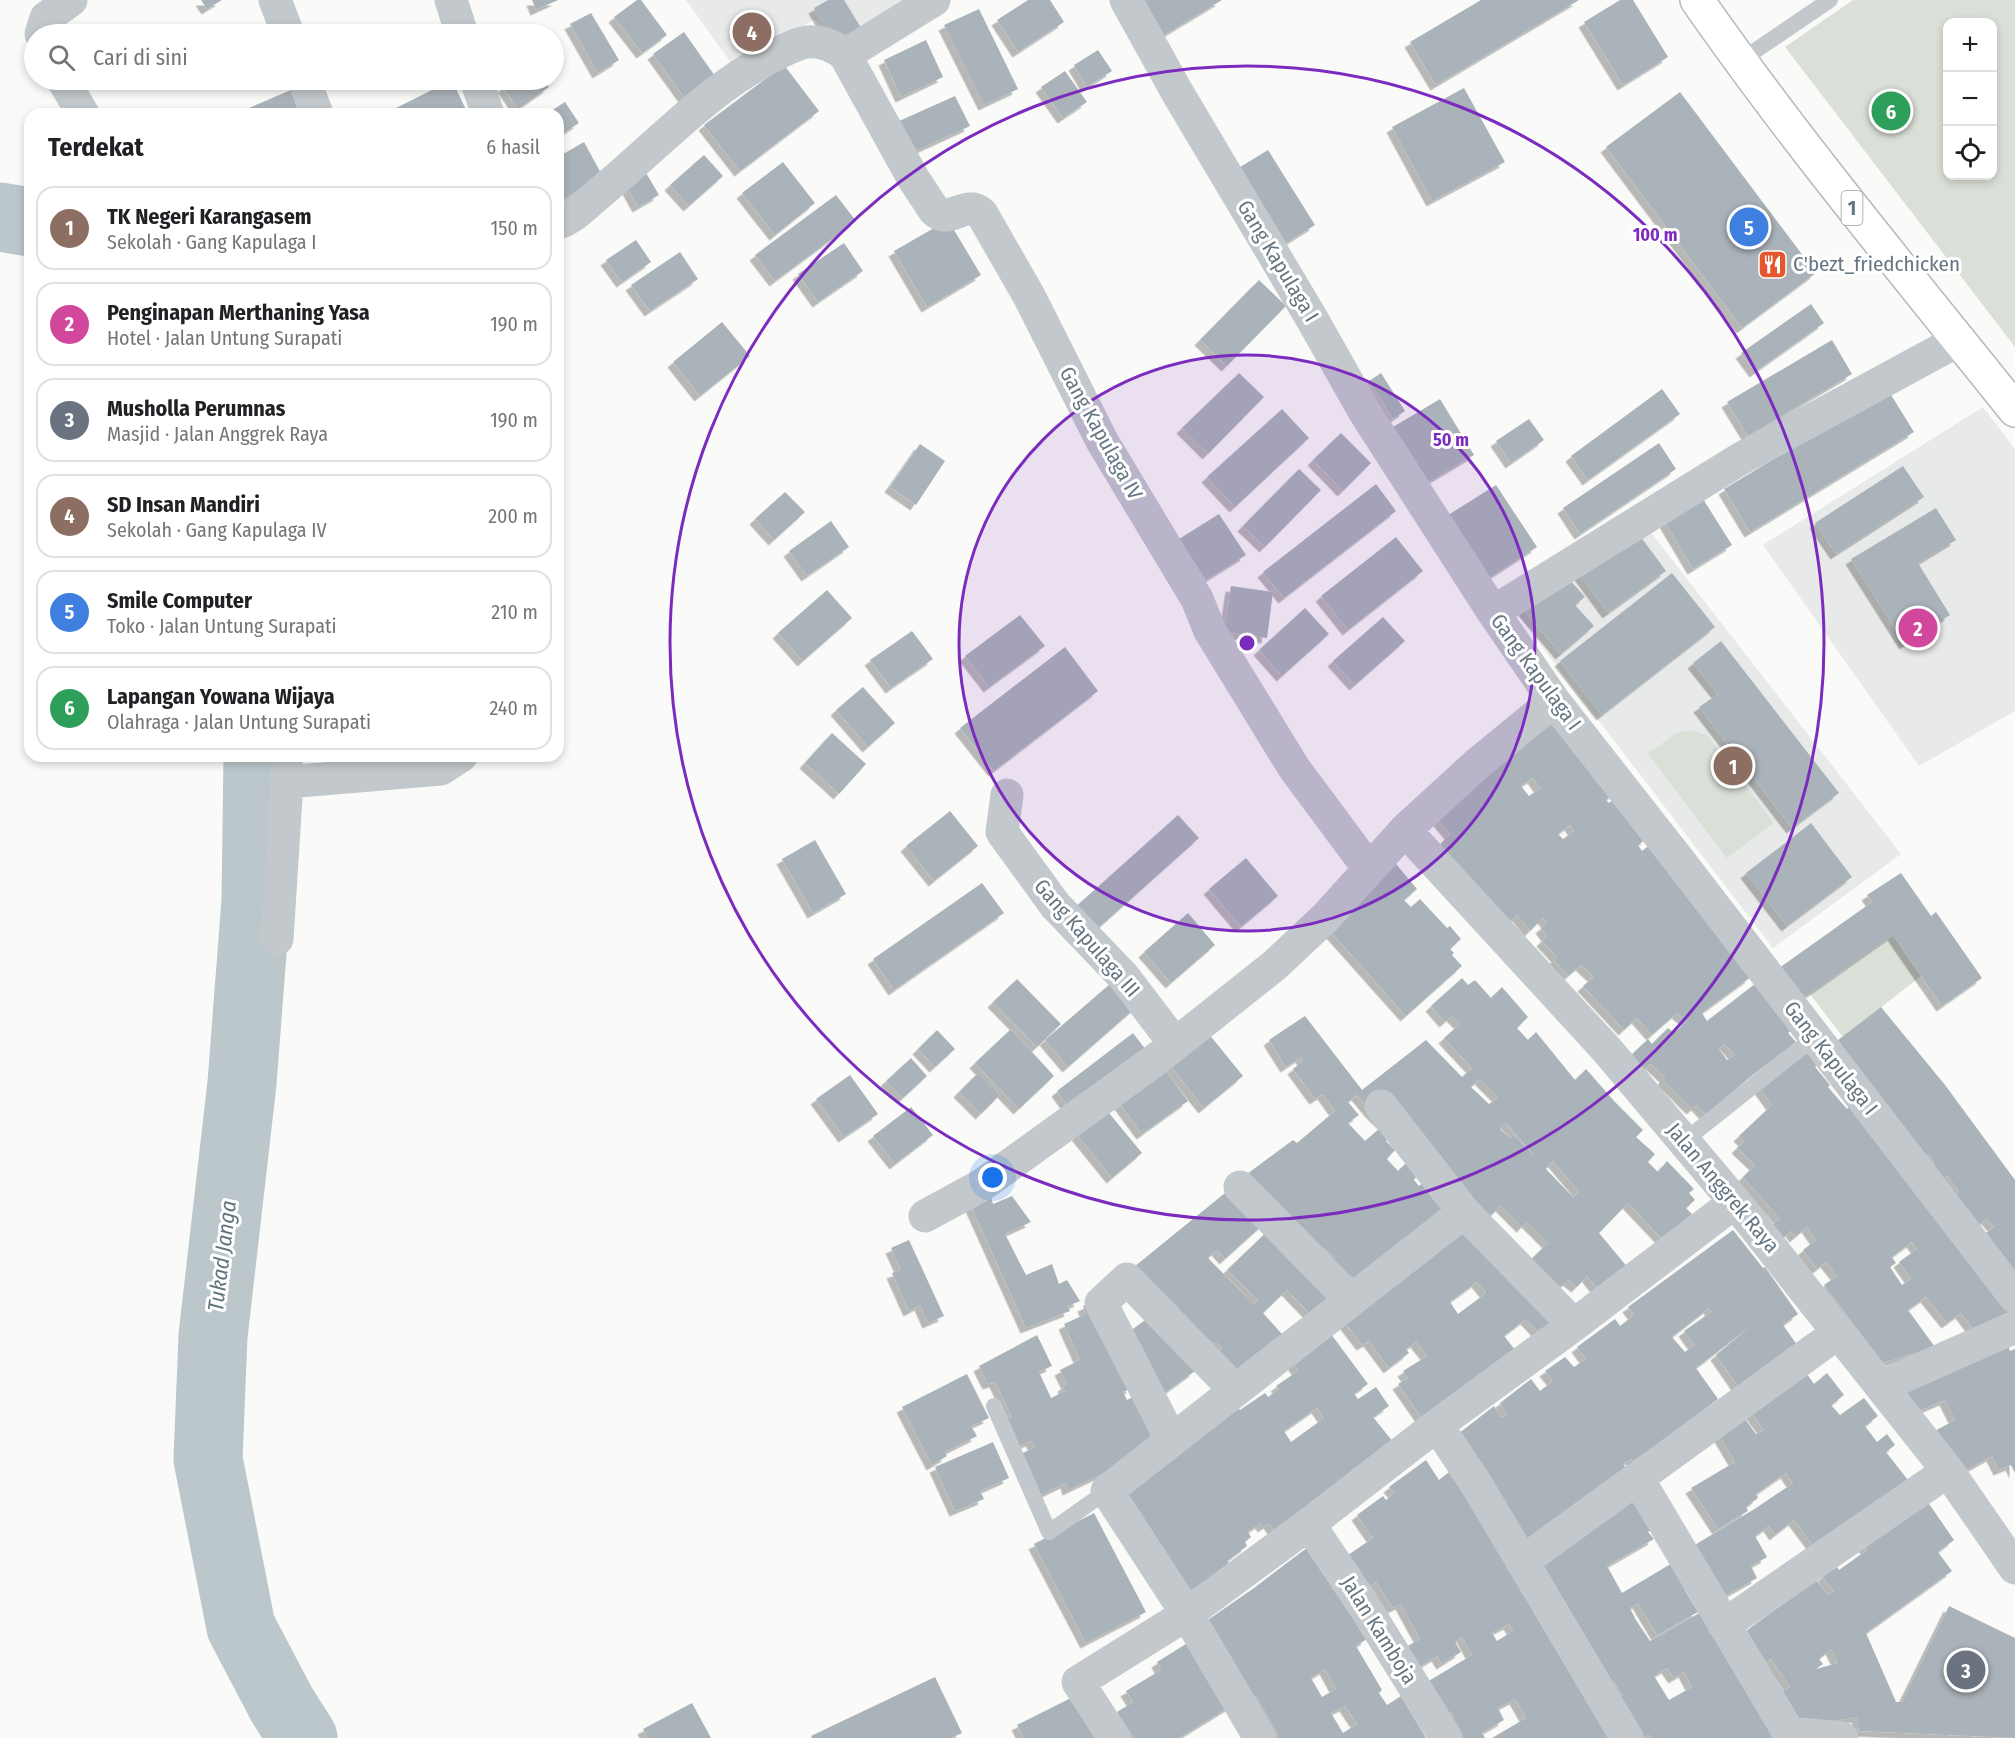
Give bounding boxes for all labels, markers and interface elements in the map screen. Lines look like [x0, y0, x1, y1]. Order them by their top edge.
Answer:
pin: 4 [732, 9, 771, 54]
map controls [1943, 18, 1997, 180]
button: + [1943, 18, 1997, 72]
search box [24, 24, 564, 90]
icon: search [45, 41, 78, 74]
text: Cari di sini [93, 44, 188, 71]
button: − [1943, 72, 1997, 126]
pin: 6 [1872, 88, 1910, 134]
button: locate [1943, 126, 1997, 180]
text: Terdekat [48, 132, 144, 163]
text: 6 hasil [486, 135, 540, 159]
road number: 1 [1842, 191, 1862, 225]
street label: Gang Kapulaga I [1231, 195, 1325, 327]
text: TK Negeri Karangasem [107, 203, 312, 230]
pin: 5 [1730, 204, 1768, 250]
text: 1 [65, 216, 74, 240]
text: 150 m [491, 216, 538, 240]
text: 100 m [1633, 224, 1677, 246]
text: Sekolah · Gang Kapulaga I [107, 230, 316, 254]
restaurant icon: C'bezt_friedchicken [1756, 248, 1788, 280]
place label: C'bezt_friedchicken [1793, 251, 1960, 277]
text: Penginapan Merthaning Yasa [107, 299, 370, 326]
text: 2 [65, 312, 74, 336]
text: 190 m [490, 312, 538, 336]
text: Hotel · Jalan Untung Surapati [107, 326, 342, 350]
street label: Gang Kapulaga IV [1054, 362, 1148, 504]
text: Musholla Perumnas [107, 395, 285, 422]
text: 3 [65, 408, 74, 432]
text: 190 m [490, 408, 538, 432]
text: Masjid · Jalan Anggrek Raya [107, 422, 328, 446]
text: 50 m [1433, 429, 1469, 451]
text: SD Insan Mandiri [107, 491, 260, 518]
text: 4 [64, 504, 75, 528]
text: 200 m [488, 504, 538, 528]
text: Sekolah · Gang Kapulaga IV [107, 518, 327, 542]
text: Smile Computer [107, 587, 252, 614]
text: 5 [65, 600, 74, 624]
text: 210 m [491, 600, 538, 624]
pin: 2 [1898, 606, 1938, 650]
street label: Gang Kapulaga I [1485, 609, 1587, 735]
text: Toko · Jalan Untung Surapati [107, 614, 337, 638]
centre of rings [1237, 633, 1257, 653]
text: Lapangan Yowana Wijaya [107, 683, 335, 710]
text: 6 [64, 696, 75, 720]
text: 240 m [489, 696, 538, 720]
text: Olahraga · Jalan Untung Surapati [107, 710, 371, 734]
pin: 1 [1714, 744, 1752, 789]
street label: Gang Kapulaga III [1029, 873, 1145, 1003]
street label: Gang Kapulaga I [1778, 996, 1884, 1120]
street label: Jalan Anggrek Raya [1661, 1118, 1785, 1258]
your location [978, 1163, 1007, 1192]
water label: Tukad Janga [202, 1199, 242, 1313]
street label: Jalan Kamboja [1335, 1571, 1423, 1689]
pin: 3 [1946, 1648, 1986, 1692]

